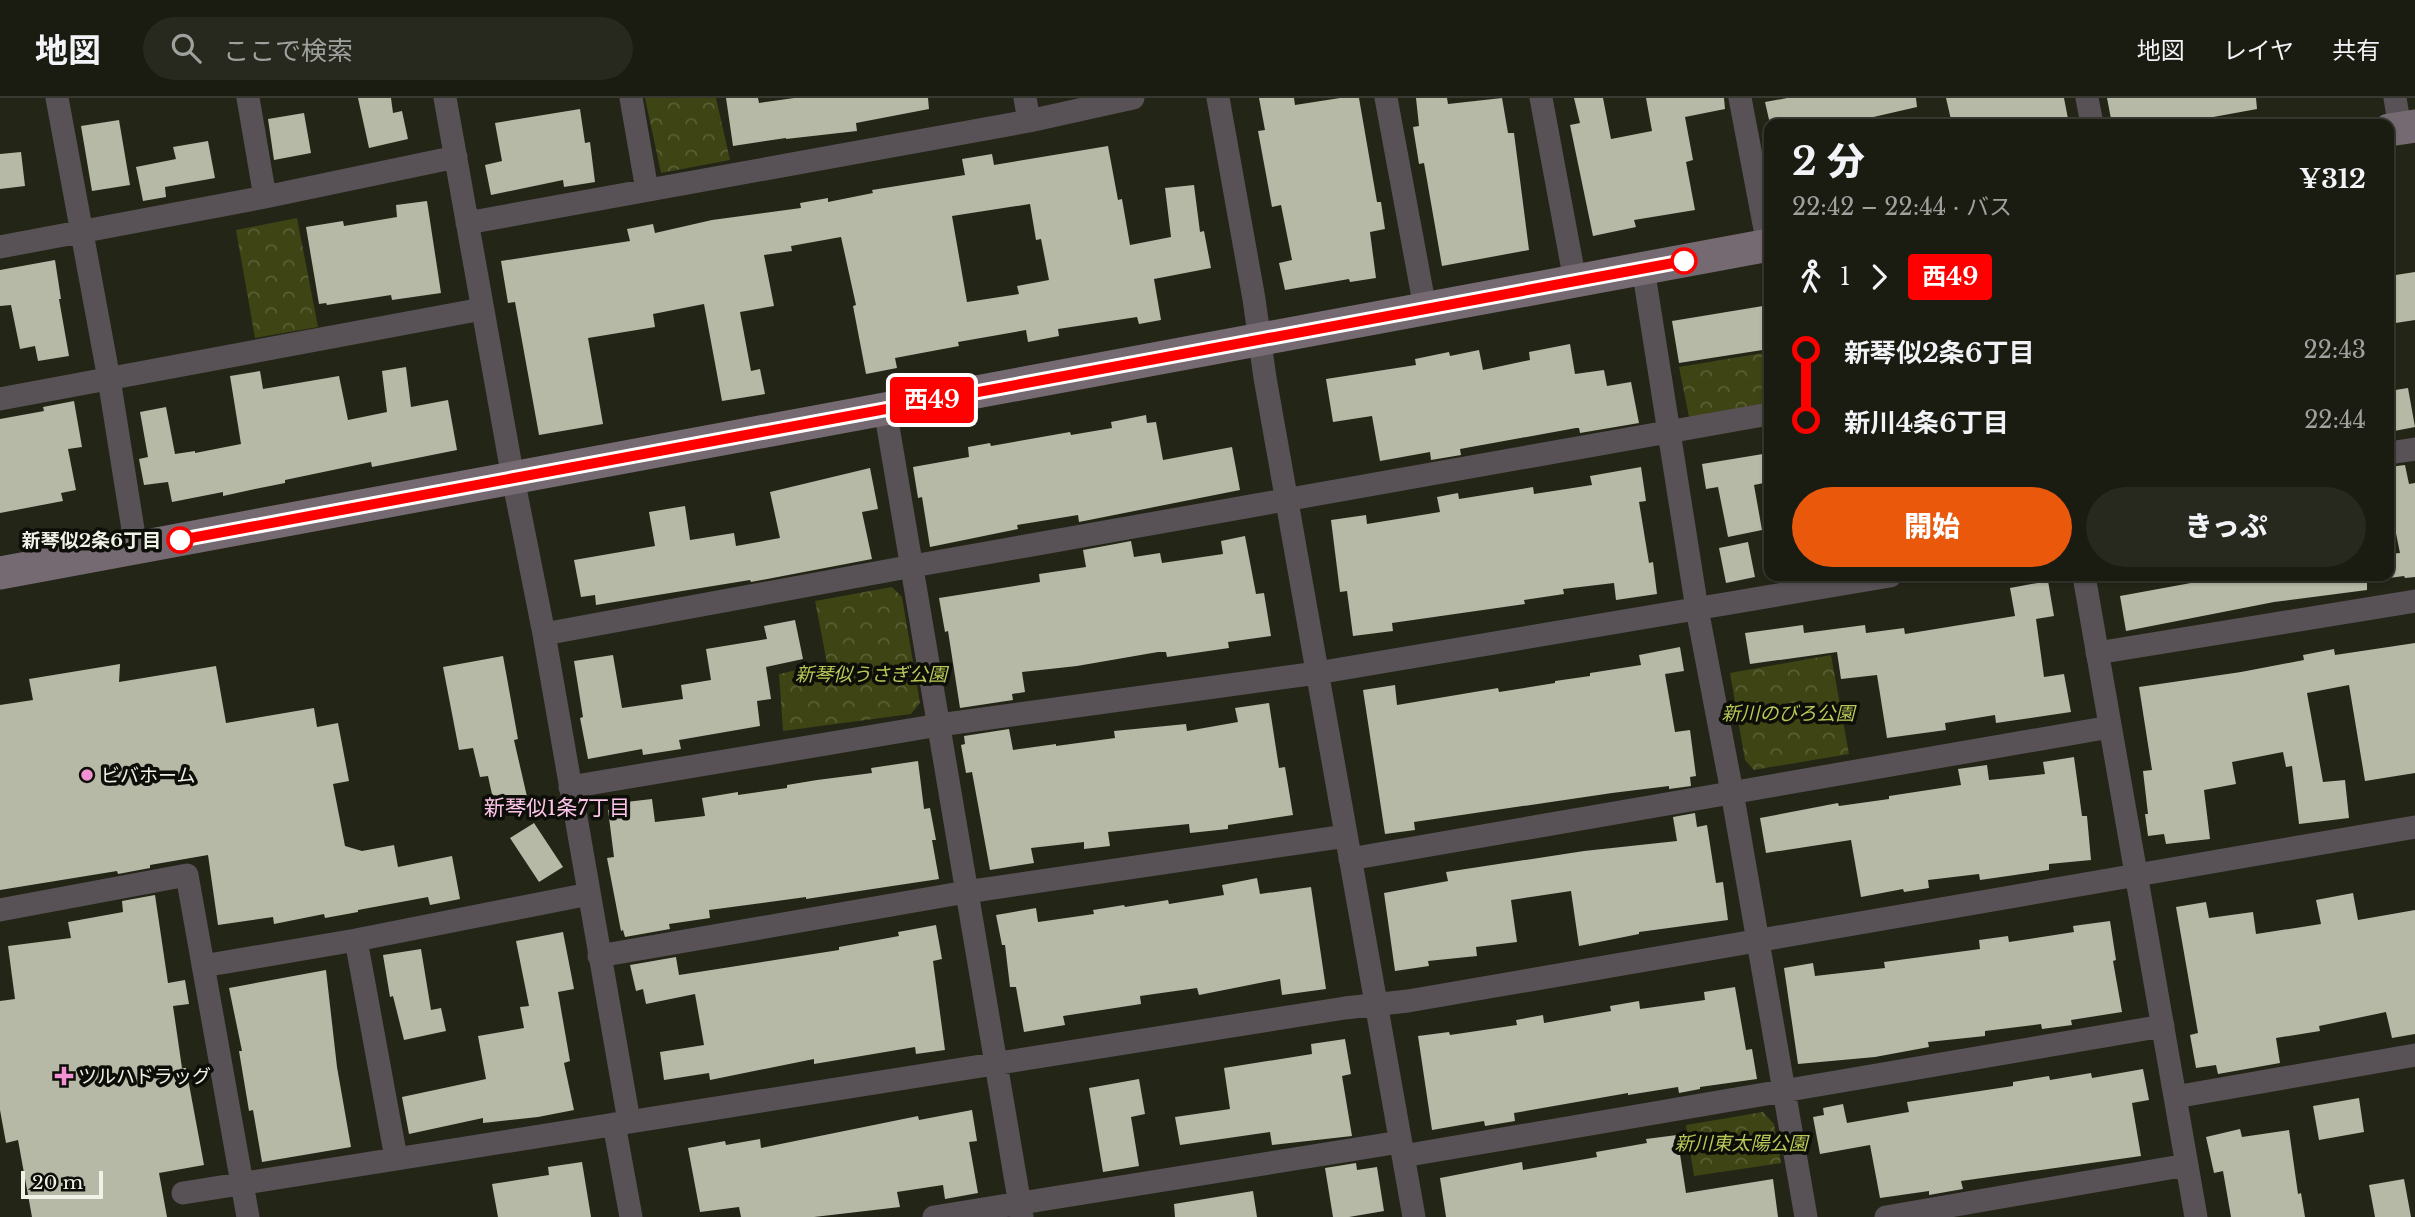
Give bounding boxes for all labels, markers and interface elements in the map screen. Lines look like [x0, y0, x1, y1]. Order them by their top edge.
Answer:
search box [143, 17, 633, 80]
icon: search [167, 29, 205, 67]
text: 地図 [35, 30, 101, 71]
text: ここで検索 [223, 35, 353, 67]
text: 地図 [2137, 36, 2185, 65]
text: レイヤ [2223, 36, 2294, 65]
text: 共有 [2332, 36, 2380, 65]
text: 2 分 [1792, 138, 1865, 185]
text: ¥312 [2299, 163, 2366, 195]
text: 22:42 – 22:44 · バス [1792, 193, 2012, 221]
unlabelled marker [1671, 248, 1697, 274]
icon: walk [1792, 258, 1830, 296]
icon: forward [1860, 258, 1898, 296]
text: 西49 [1922, 262, 1978, 291]
text: 1 [1840, 263, 1850, 291]
text: 22:43 [2303, 336, 2366, 364]
text: 新琴似2条6丁目 [1844, 337, 2034, 369]
line badge: 西49 [892, 377, 972, 423]
text: 西49 [904, 385, 960, 414]
text: 22:44 [2304, 406, 2366, 434]
text: 新川4条6丁目 [1844, 407, 2009, 439]
button: 開始 [1792, 487, 2072, 567]
button: きっぷ [2086, 487, 2366, 567]
marker: 新琴似2条6丁目 [167, 527, 193, 553]
place label: 新琴似2条6丁目 [22, 529, 161, 552]
park label: 新琴似うさぎ公園 [795, 663, 950, 686]
park label: 新川のびろ公園 [1721, 702, 1857, 725]
place label: ビバホーム [101, 764, 195, 787]
marker: ビバホーム [79, 767, 95, 783]
district label: 新琴似1条7丁目 [484, 795, 630, 821]
place label: ツルハドラッグ [78, 1065, 211, 1088]
marker: ツルハドラッグ [56, 1068, 72, 1084]
park label: 新川東太陽公園 [1674, 1132, 1810, 1155]
scale bar [21, 1168, 103, 1200]
text: 20 m [32, 1171, 83, 1194]

